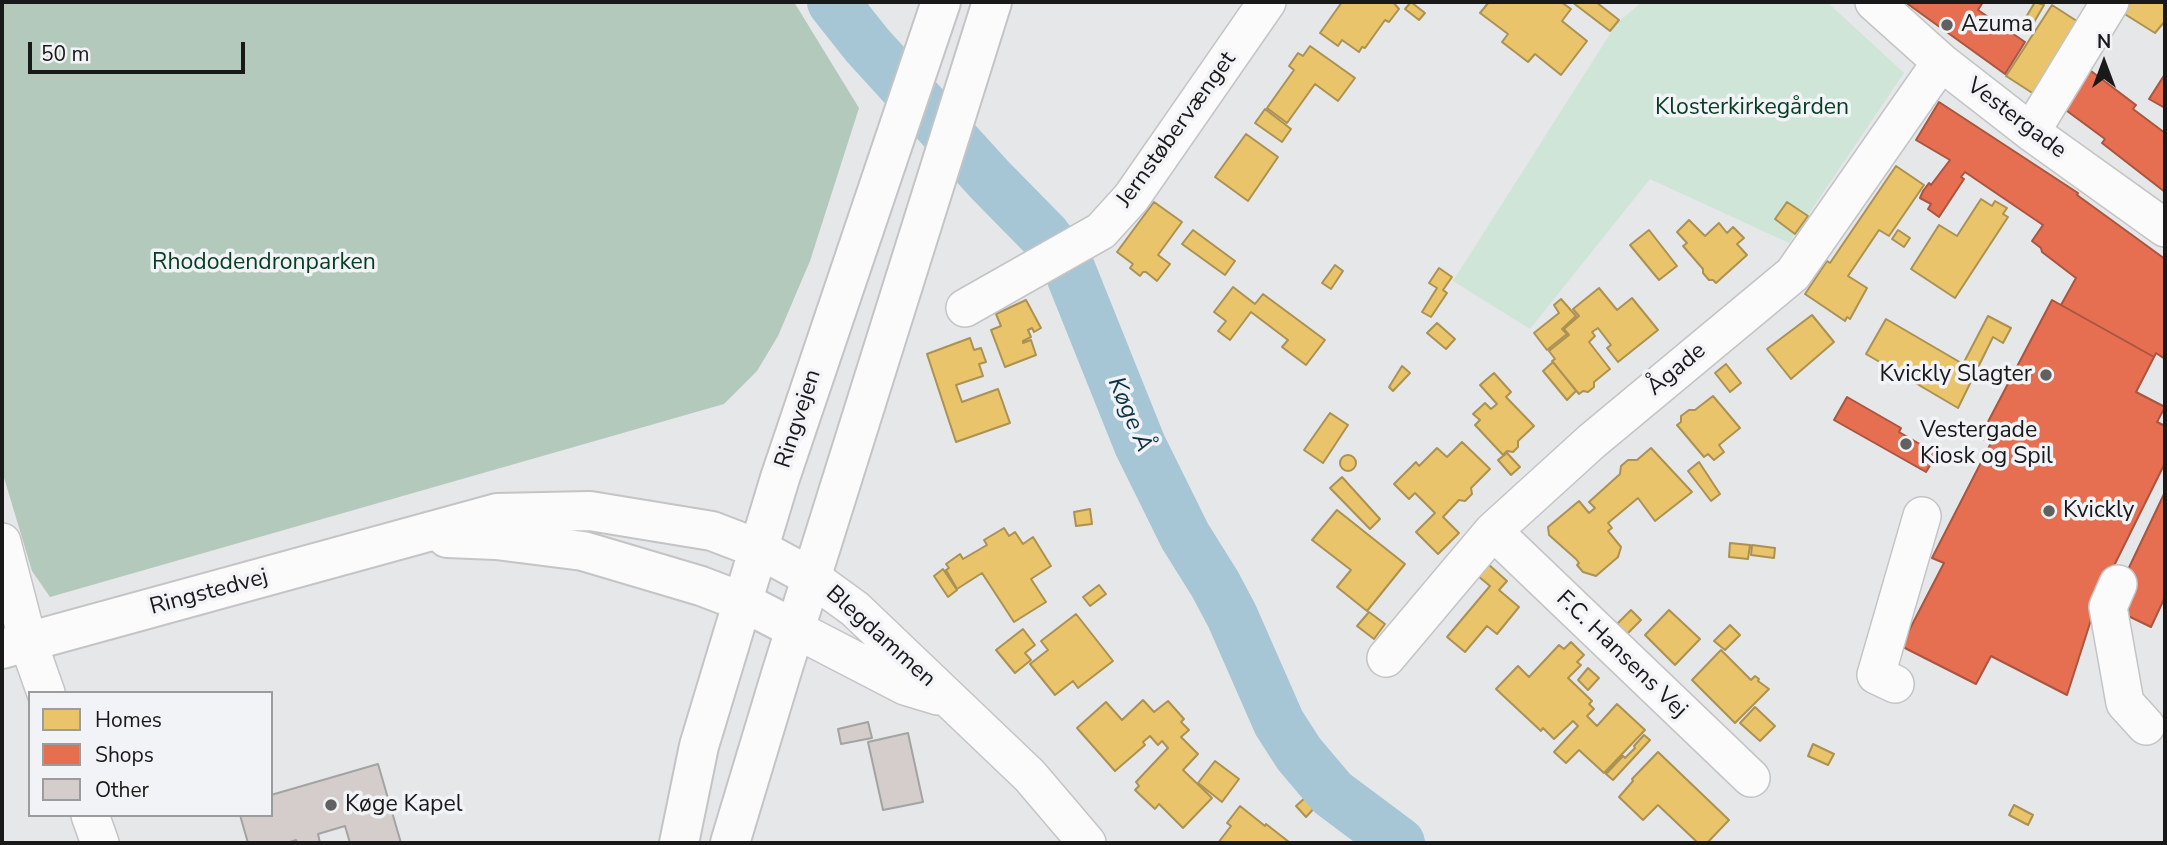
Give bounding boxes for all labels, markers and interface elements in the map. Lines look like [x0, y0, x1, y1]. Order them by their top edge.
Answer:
place label: Azuma [1961, 11, 2033, 39]
marker: Azuma [1939, 17, 1955, 33]
scale bar [32, 28, 248, 72]
north arrow [2069, 28, 2139, 98]
text: N [2097, 29, 2111, 55]
text: 50 m [41, 40, 90, 68]
street label: Jernstøbervænget [1111, 47, 1243, 213]
street label: Vestergade [1961, 73, 2071, 165]
park label: Klosterkirkegården [1655, 94, 1849, 122]
park label: Rhododendronparken [152, 249, 376, 277]
street label: Ågade [1642, 338, 1712, 402]
place label: Kvickly Slagter [1880, 361, 2032, 389]
street label: Ringvejen [770, 366, 828, 472]
marker: Kvickly Slagter [2038, 367, 2054, 383]
water label: Køge Å [1100, 373, 1158, 457]
place label: Vestergade Kiosk og Spil [1920, 417, 2053, 471]
marker: Vestergade Kiosk og Spil [1898, 436, 1914, 452]
place label: Kvickly [2063, 497, 2134, 525]
marker: Kvickly [2041, 503, 2057, 519]
street label: Ringstedvej [147, 564, 271, 622]
street label: Blegdammen [819, 580, 941, 694]
street label: F.C. Hansens Vej [1550, 586, 1692, 724]
legend [28, 691, 273, 817]
text: Homes [95, 706, 162, 734]
text: Shops [95, 741, 154, 769]
text: Other [95, 776, 149, 804]
place label: Køge Kapel [345, 791, 463, 819]
marker: Køge Kapel [323, 797, 339, 813]

